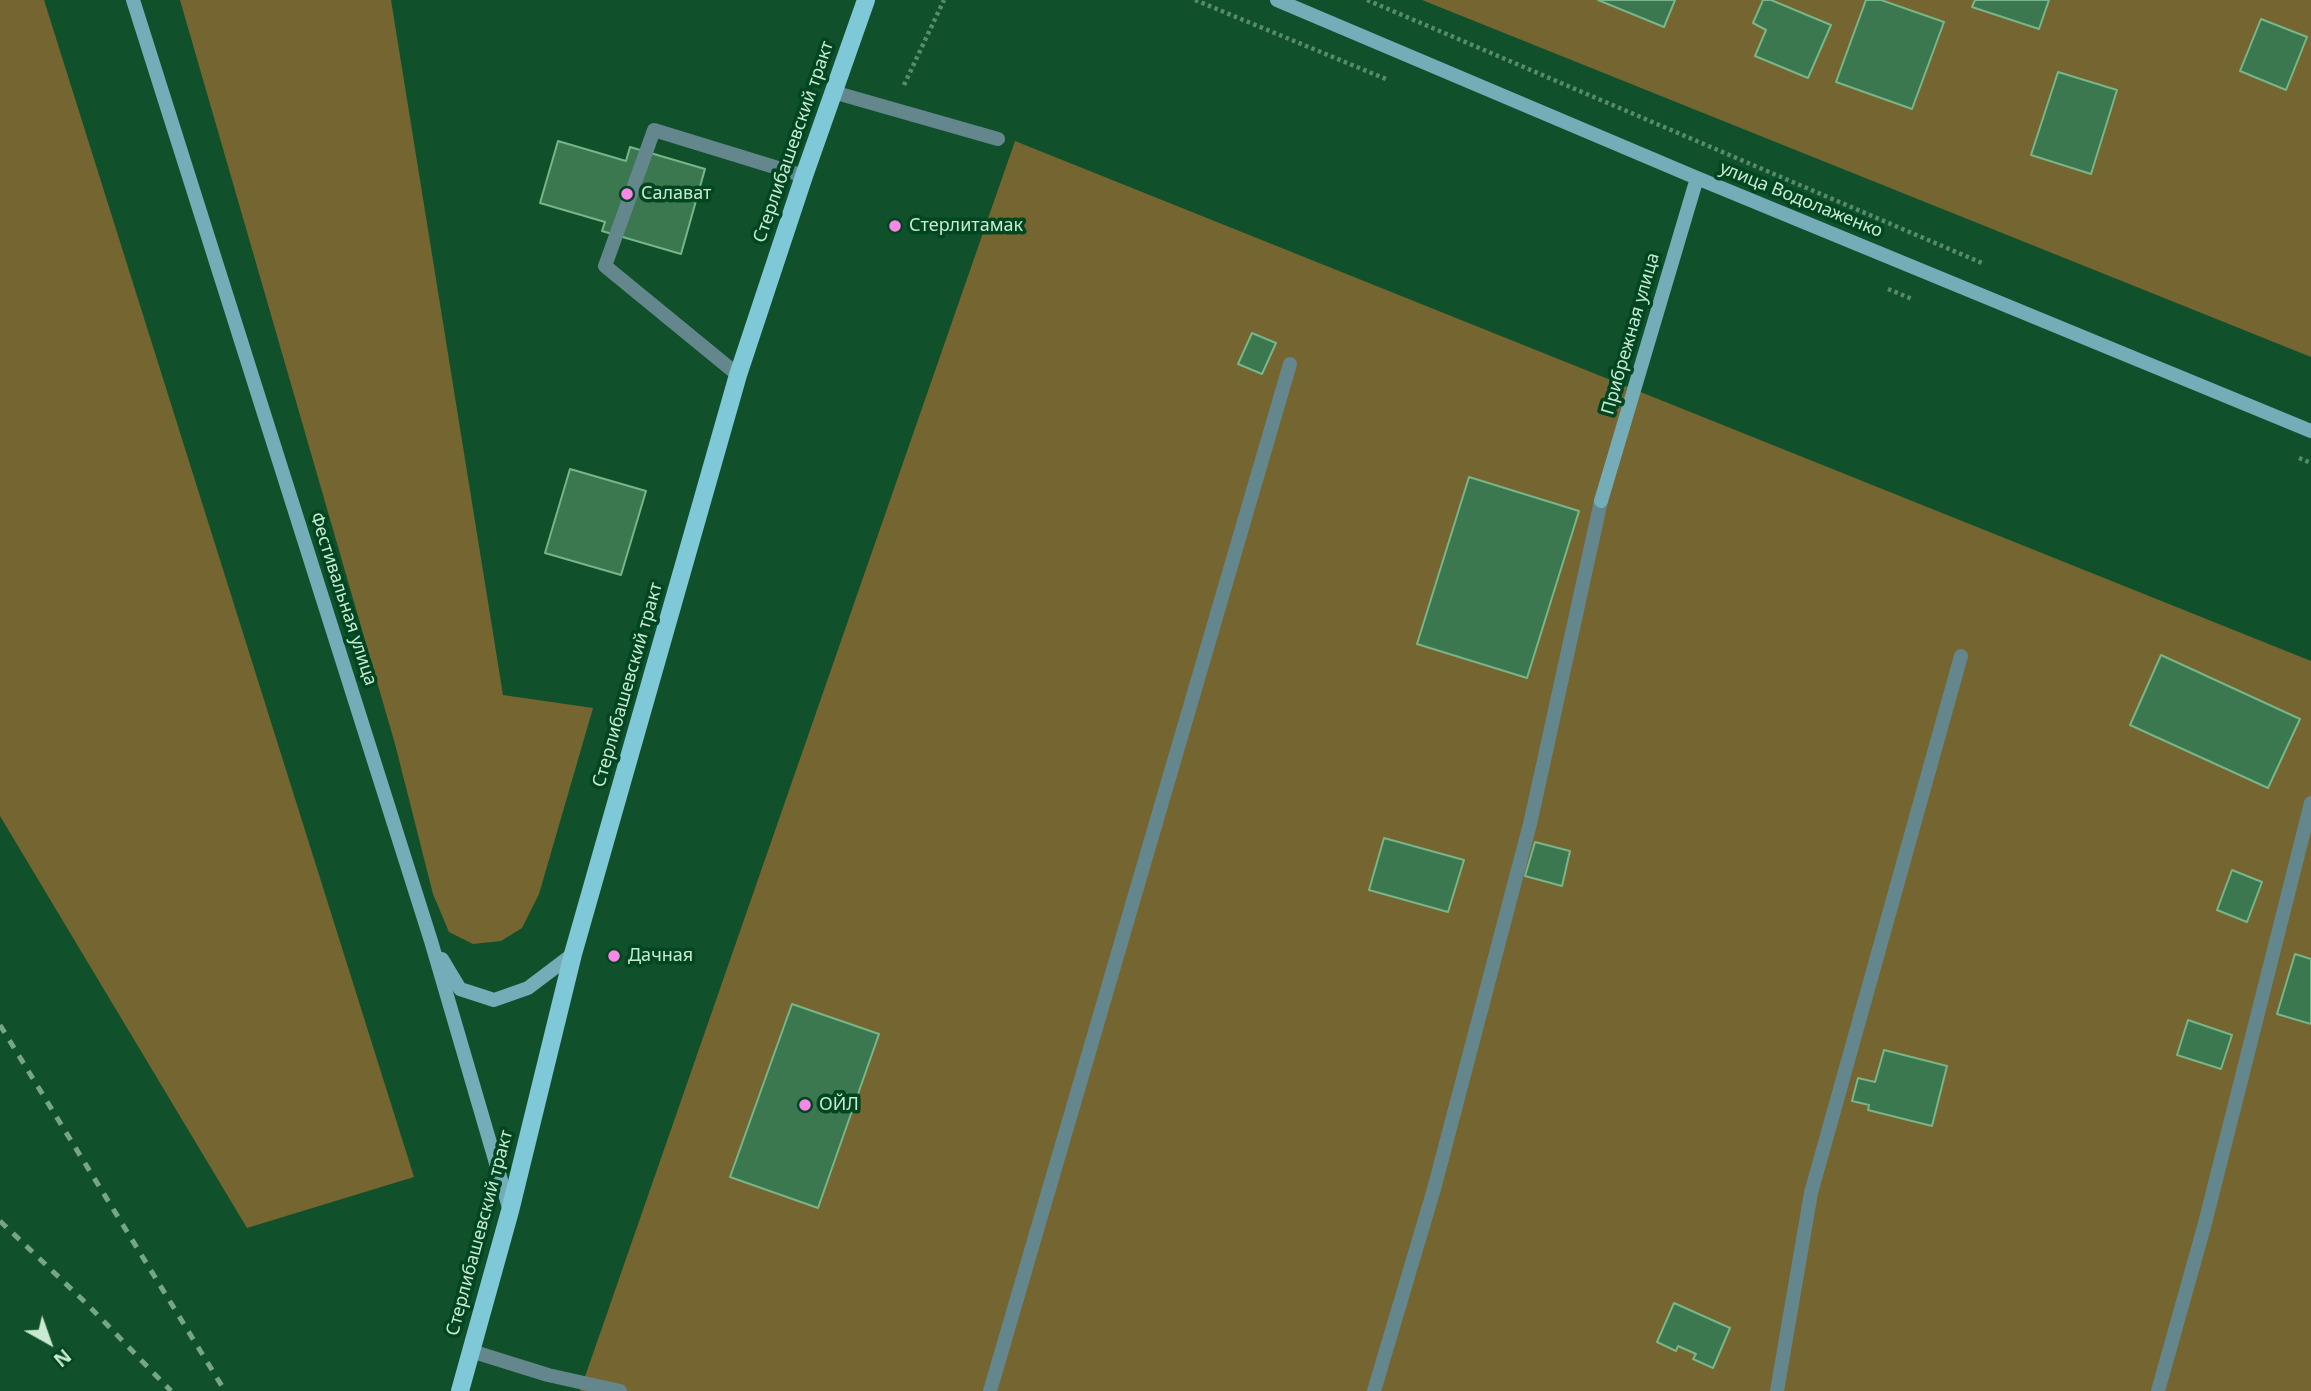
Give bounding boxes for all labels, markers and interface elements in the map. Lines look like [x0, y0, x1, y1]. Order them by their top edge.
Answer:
street label: Стерлибашевский тракт [749, 38, 839, 246]
street label: улица Водолаженко [1716, 157, 1886, 243]
place label: Салават [641, 183, 711, 205]
marker: Салават [619, 186, 635, 202]
place label: Стерлитамак [909, 215, 1023, 237]
marker: Стерлитамак [887, 218, 903, 234]
street label: Прибрежная улица [1598, 251, 1664, 417]
street label: Фестивальная улица [305, 510, 381, 688]
street label: Стерлибашевский тракт [588, 580, 668, 790]
place label: Дачная [628, 945, 693, 967]
marker: Дачная [606, 948, 622, 964]
place label: ОЙЛ [819, 1094, 859, 1116]
marker: ОЙЛ [797, 1097, 813, 1113]
street label: Стерлибашевский тракт [442, 1128, 518, 1338]
north arrow [14, 1307, 84, 1377]
text: N [48, 1343, 77, 1373]

